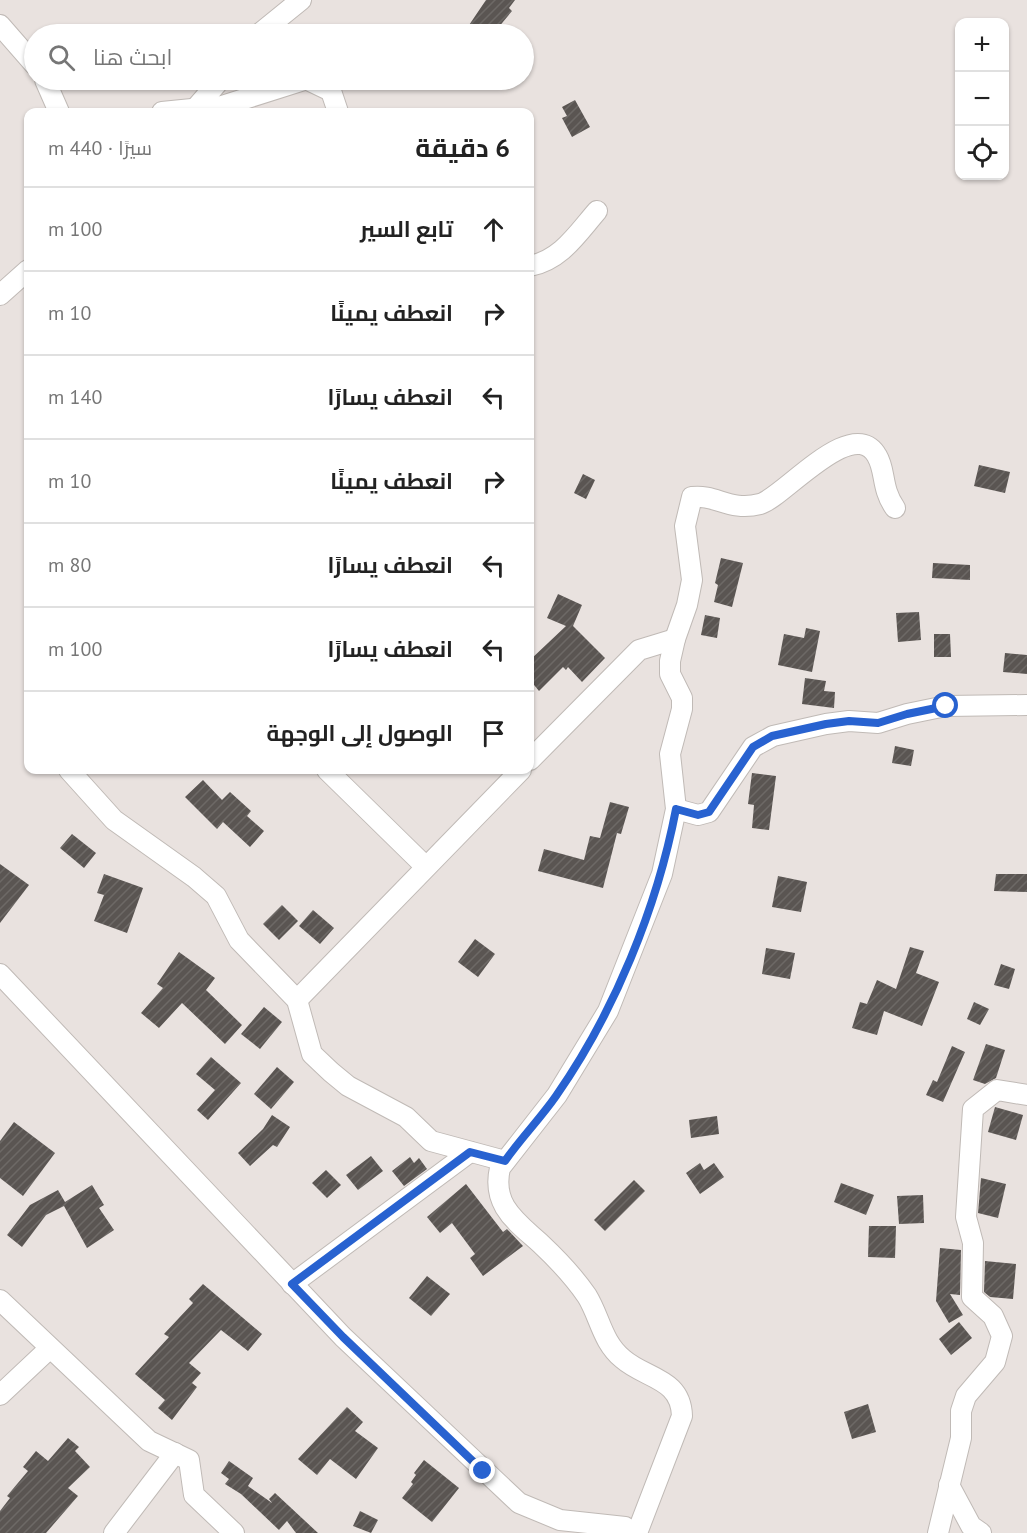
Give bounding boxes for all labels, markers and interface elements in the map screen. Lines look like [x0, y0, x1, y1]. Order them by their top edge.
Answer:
map controls [955, 18, 1009, 180]
button: + [955, 18, 1009, 72]
search box [24, 24, 534, 90]
icon: search [45, 41, 78, 74]
text: ابحث هنا [93, 43, 172, 71]
button: − [955, 72, 1009, 126]
button: locate [955, 126, 1009, 180]
text: 6 دقيقة [415, 131, 510, 164]
text: سيرًا · 440 m [48, 135, 152, 161]
icon: ahead [477, 213, 510, 246]
text: تابع السير [360, 215, 453, 243]
text: 100 m [48, 216, 102, 242]
icon: right [477, 297, 510, 330]
text: انعطف يمينًا [330, 299, 453, 327]
text: 10 m [48, 300, 91, 326]
icon: left [477, 381, 510, 414]
text: انعطف يسارًا [327, 383, 453, 411]
text: 140 m [48, 384, 102, 410]
icon: right [477, 465, 510, 498]
text: انعطف يمينًا [330, 467, 453, 495]
text: 10 m [48, 468, 91, 494]
icon: left [477, 549, 510, 582]
text: انعطف يسارًا [327, 551, 453, 579]
text: 80 m [48, 552, 91, 578]
icon: left [477, 633, 510, 666]
text: انعطف يسارًا [327, 635, 453, 663]
text: 100 m [48, 636, 102, 662]
route start [932, 692, 958, 718]
icon: arrive [477, 717, 510, 750]
text: الوصول إلى الوجهة [267, 719, 453, 747]
route end [469, 1457, 495, 1483]

